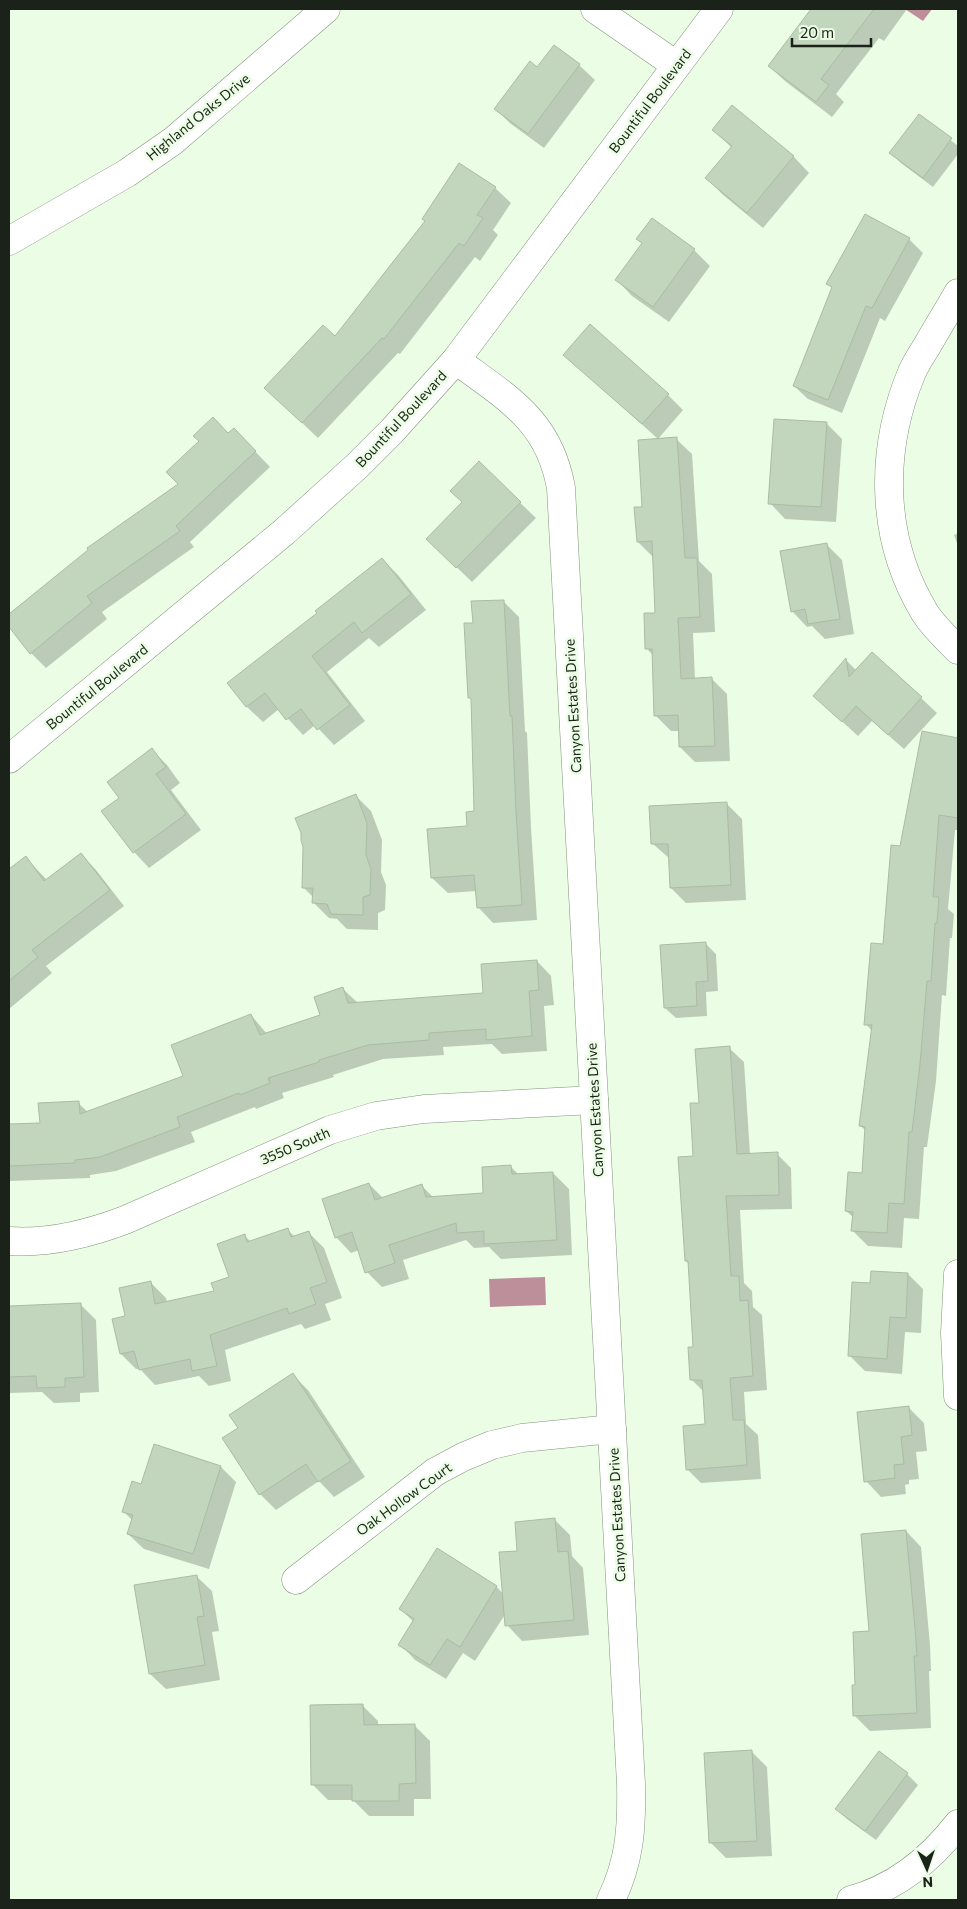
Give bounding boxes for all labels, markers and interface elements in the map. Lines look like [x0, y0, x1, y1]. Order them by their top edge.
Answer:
scale bar [792, 15, 871, 47]
text: 20 m [800, 23, 834, 41]
street label: Bountiful Boulevard [605, 45, 694, 156]
street label: Highland Oaks Drive [142, 70, 253, 164]
street label: Bountiful Boulevard [351, 367, 450, 471]
street label: Canyon Estates Drive [560, 638, 585, 774]
street label: Bountiful Boulevard [42, 640, 151, 733]
street label: Canyon Estates Drive [582, 1042, 607, 1178]
street label: 3550 South [257, 1123, 332, 1168]
street label: Canyon Estates Drive [604, 1447, 629, 1583]
street label: Oak Hollow Court [353, 1458, 455, 1539]
north arrow [902, 1844, 952, 1894]
text: N [922, 1874, 933, 1891]

